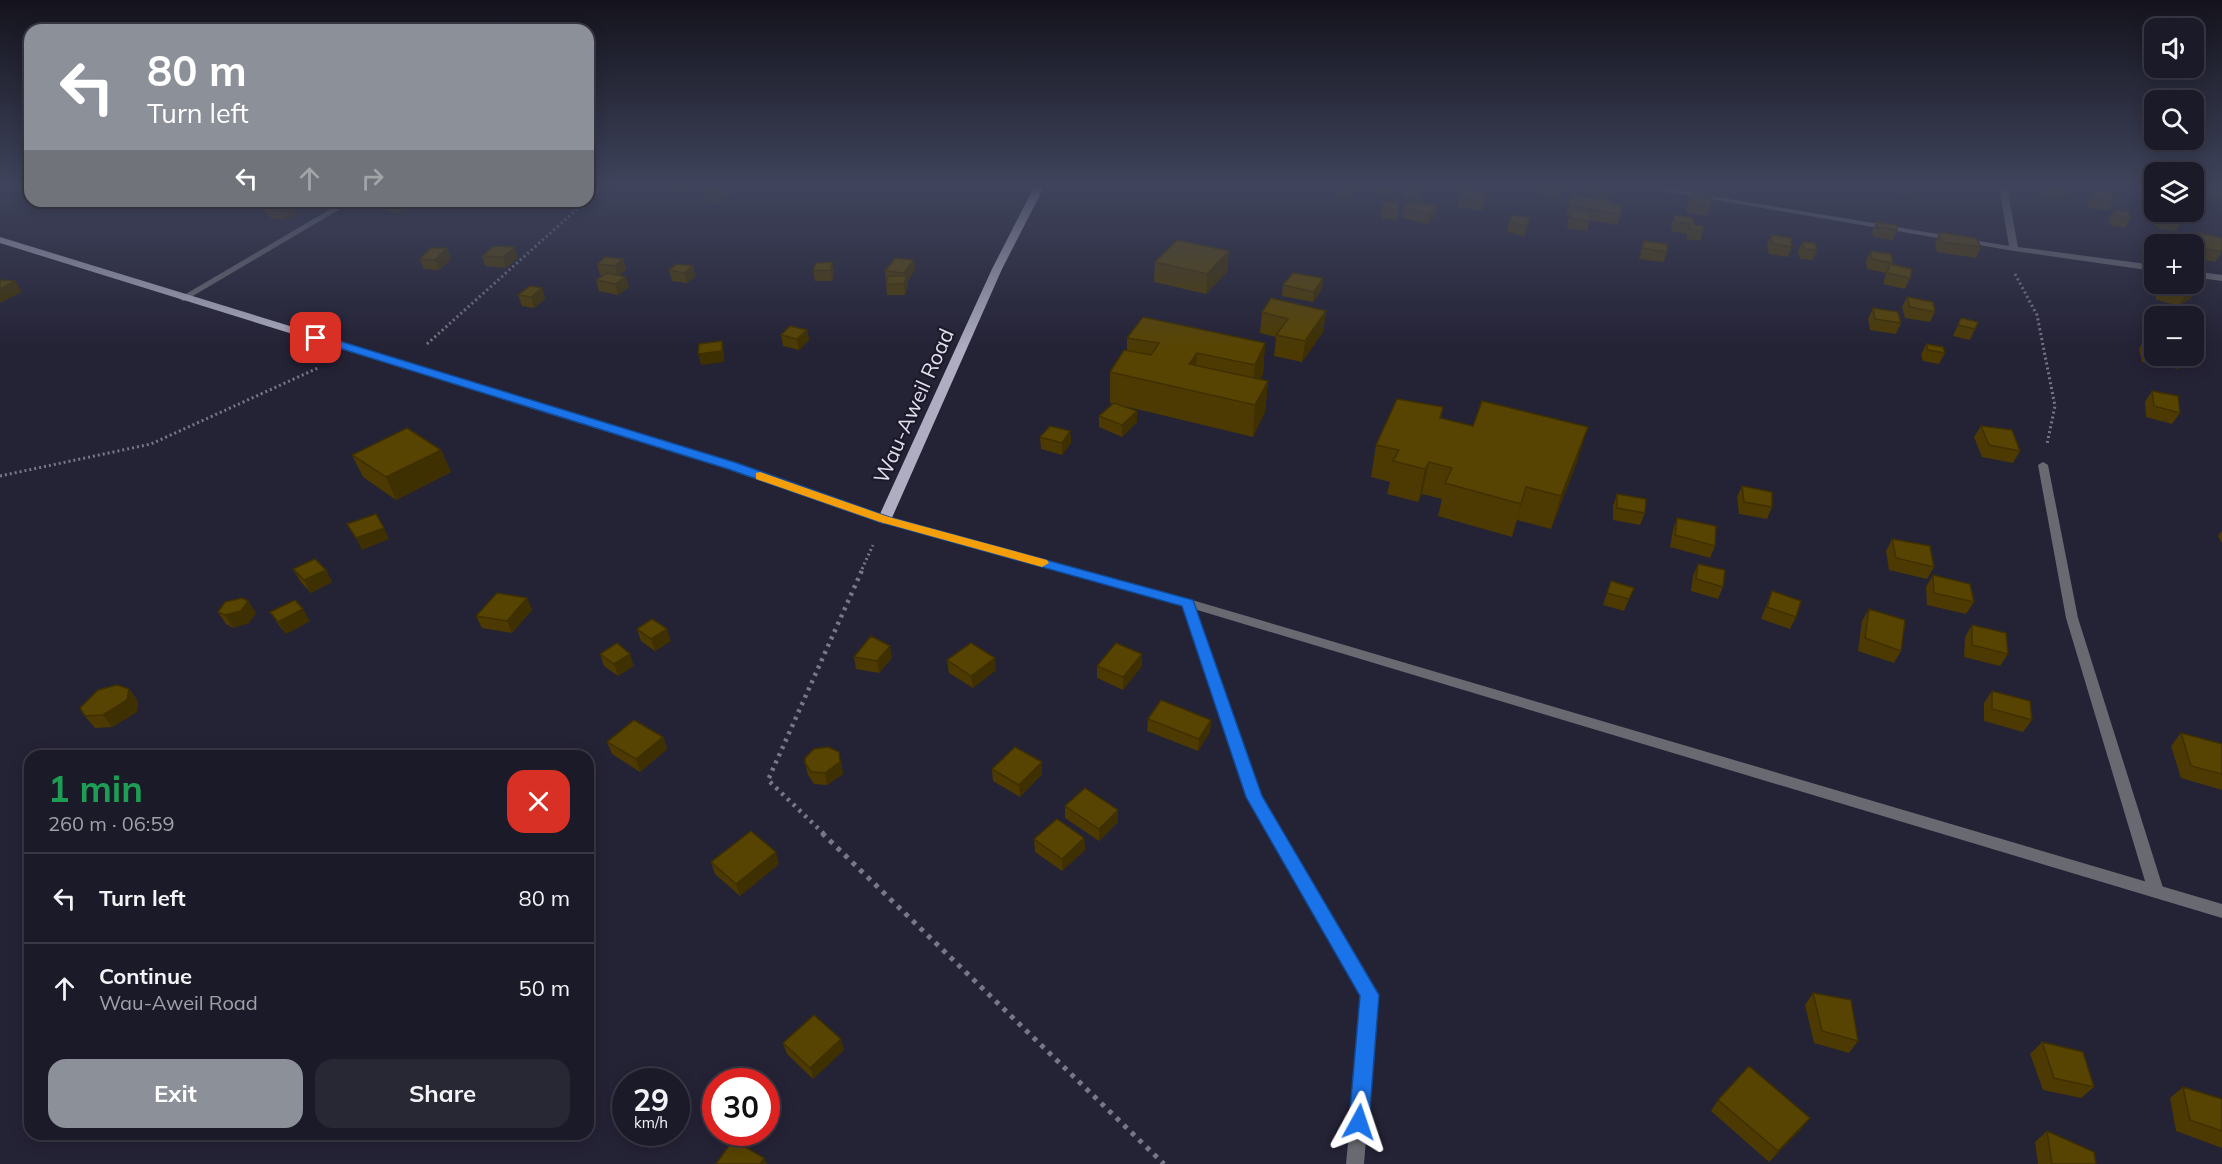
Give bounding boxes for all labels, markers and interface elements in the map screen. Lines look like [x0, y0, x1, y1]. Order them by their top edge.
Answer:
map controls [2144, 18, 2204, 366]
button: sound [2144, 18, 2204, 78]
text: 80 m [147, 44, 247, 97]
icon: left [48, 48, 126, 126]
button: search [2144, 90, 2204, 150]
text: Turn left [147, 96, 249, 130]
icon: left [230, 162, 263, 195]
icon: ahead [293, 162, 326, 195]
icon: right [356, 162, 389, 195]
button: layers [2144, 162, 2204, 222]
button: + [2144, 234, 2204, 294]
button: − [2144, 306, 2204, 366]
pin [290, 312, 341, 363]
icon: arrive [299, 321, 332, 354]
street label: Wau-Aweil Road [867, 324, 959, 487]
text: 1 min [48, 766, 143, 811]
button: close [507, 770, 570, 833]
text: 260 m · 06:59 [48, 811, 174, 836]
icon: left [48, 882, 81, 915]
text: Turn left [99, 884, 186, 912]
text: 80 m [519, 884, 570, 912]
text: Continue [99, 962, 192, 990]
icon: ahead [48, 972, 81, 1005]
text: 50 m [519, 974, 570, 1002]
text: Wau-Aweil Road [99, 990, 258, 1015]
button: Exit [48, 1059, 303, 1128]
button: Share [315, 1059, 570, 1128]
speed limit sign: 30 [702, 1068, 780, 1146]
text: 29 [633, 1081, 669, 1119]
position arrow [1327, 1090, 1391, 1154]
text: km/h [634, 1113, 668, 1132]

